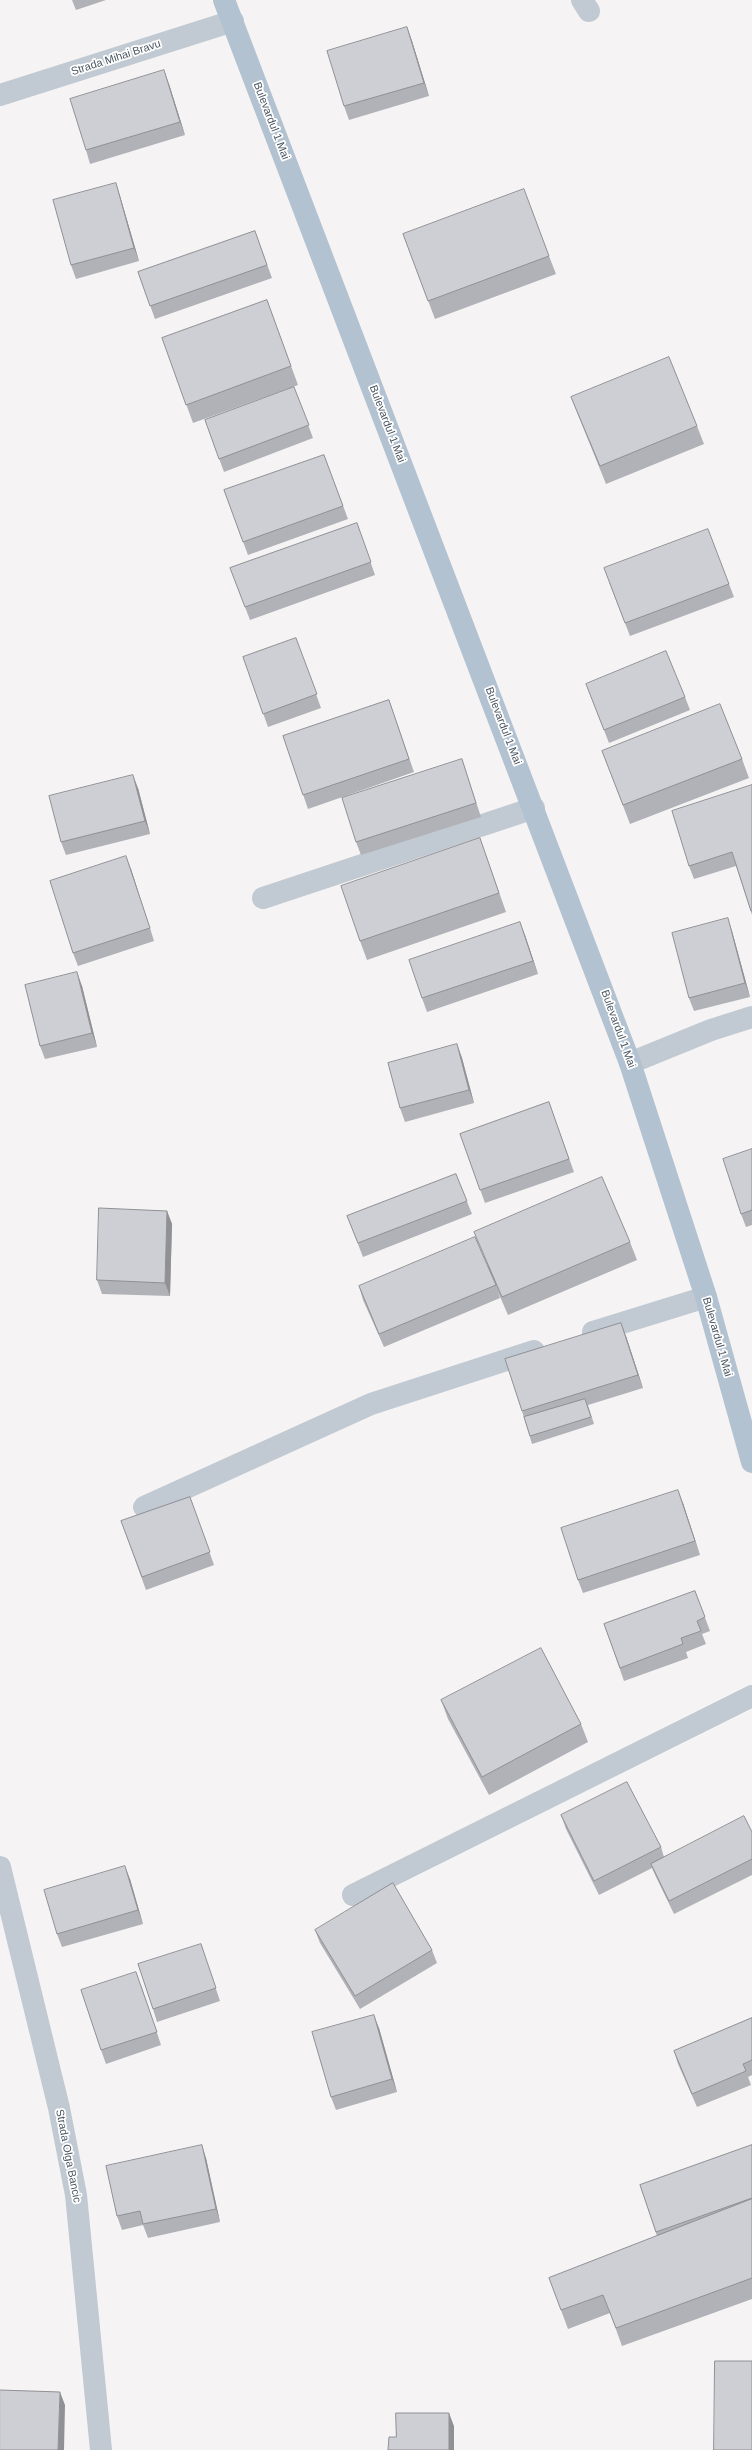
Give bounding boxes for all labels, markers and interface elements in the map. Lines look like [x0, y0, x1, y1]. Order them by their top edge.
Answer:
street label: Strada Mihai Bravu [69, 37, 163, 79]
street label: Bulevardul 1 Mai [250, 80, 292, 162]
street label: Bulevardul 1 Mai [366, 383, 408, 465]
street label: Bulevardul 1 Mai [482, 685, 524, 767]
street label: Bulevardul 1 Mai [598, 988, 638, 1070]
street label: Bulevardul 1 Mai [699, 1296, 735, 1378]
street label: Strada Olga Bancic [52, 2108, 84, 2204]

